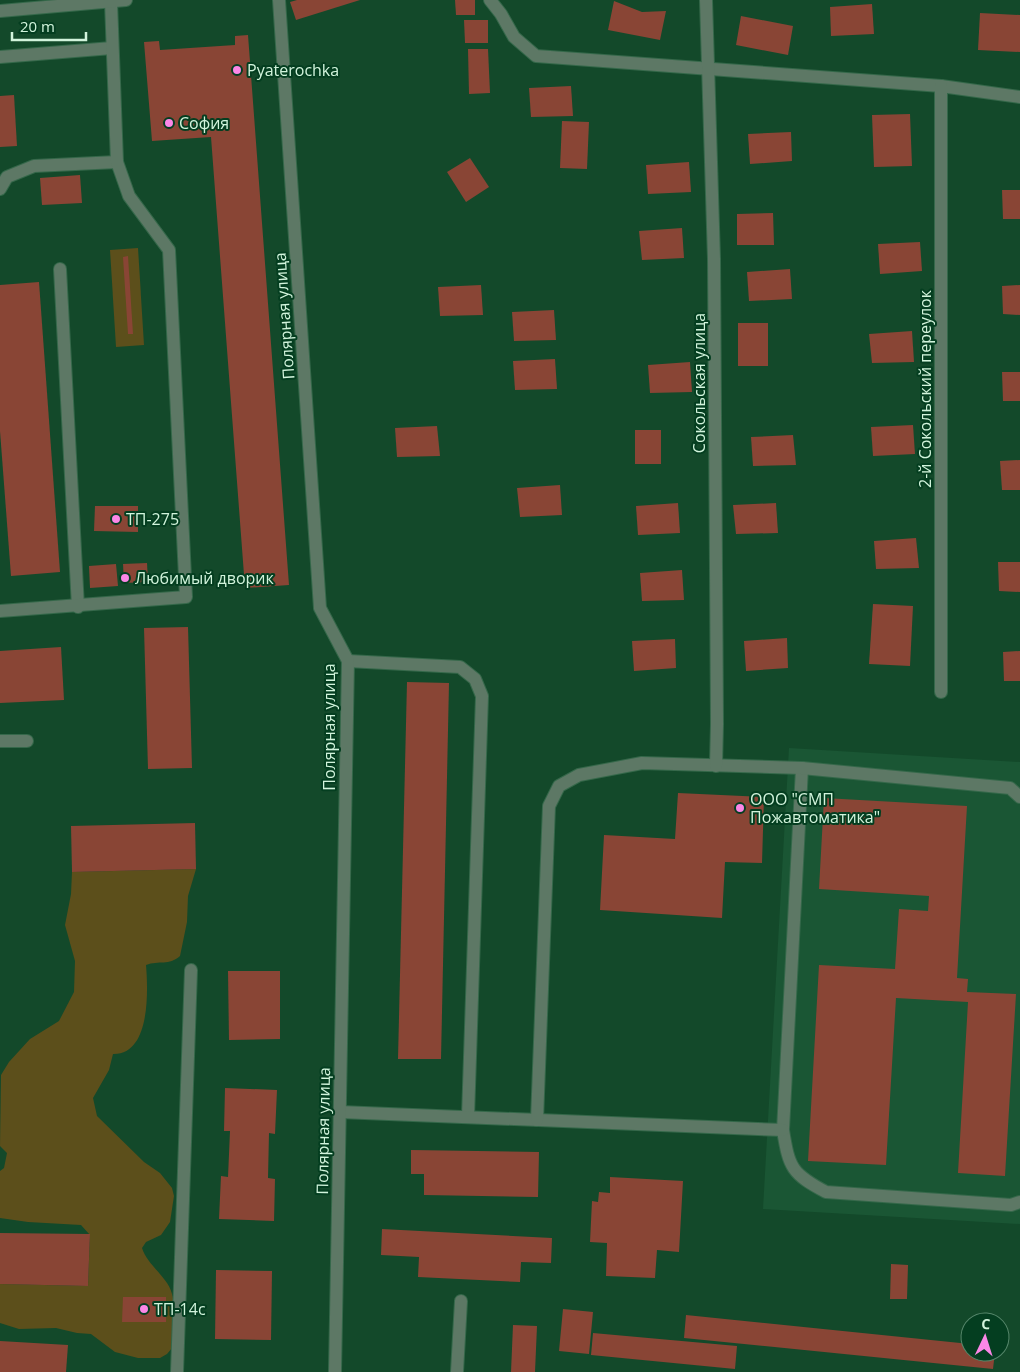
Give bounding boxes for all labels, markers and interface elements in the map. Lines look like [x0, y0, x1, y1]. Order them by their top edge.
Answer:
scale bar [12, 10, 86, 42]
text: 20 m [20, 16, 55, 36]
place label: Pyaterochka [247, 59, 339, 81]
marker: Pyaterochka [231, 64, 243, 76]
place label: София [179, 112, 229, 134]
marker: София [163, 117, 175, 129]
street label: Полярная улица [269, 252, 299, 380]
street label: 2-й Сокольский переулок [914, 289, 936, 488]
street label: Сокольская улица [688, 313, 710, 453]
place label: ТП-275 [126, 508, 179, 530]
marker: ТП-275 [110, 513, 122, 525]
place label: Любимый дворик [135, 567, 275, 589]
marker: Любимый дворик [119, 572, 131, 584]
street label: Полярная улица [318, 663, 340, 791]
place label: ООО "СМП Пожавтоматика" [750, 788, 880, 828]
marker: ООО "СМП Пожавтоматика" [734, 802, 746, 814]
street label: Полярная улица [311, 1067, 335, 1195]
place label: ТП-14с [154, 1298, 206, 1320]
marker: ТП-14с [138, 1303, 150, 1315]
north arrow [960, 1312, 1010, 1362]
text: С [981, 1314, 991, 1333]

